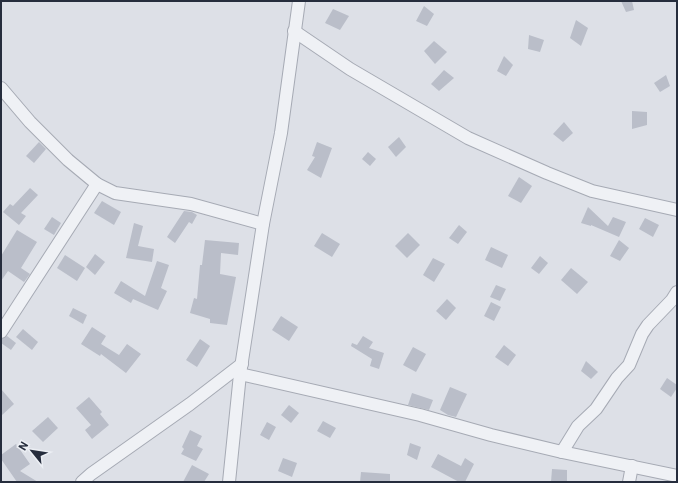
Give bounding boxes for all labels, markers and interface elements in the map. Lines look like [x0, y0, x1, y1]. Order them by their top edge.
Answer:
north arrow [12, 431, 52, 471]
text: N [16, 439, 31, 453]

